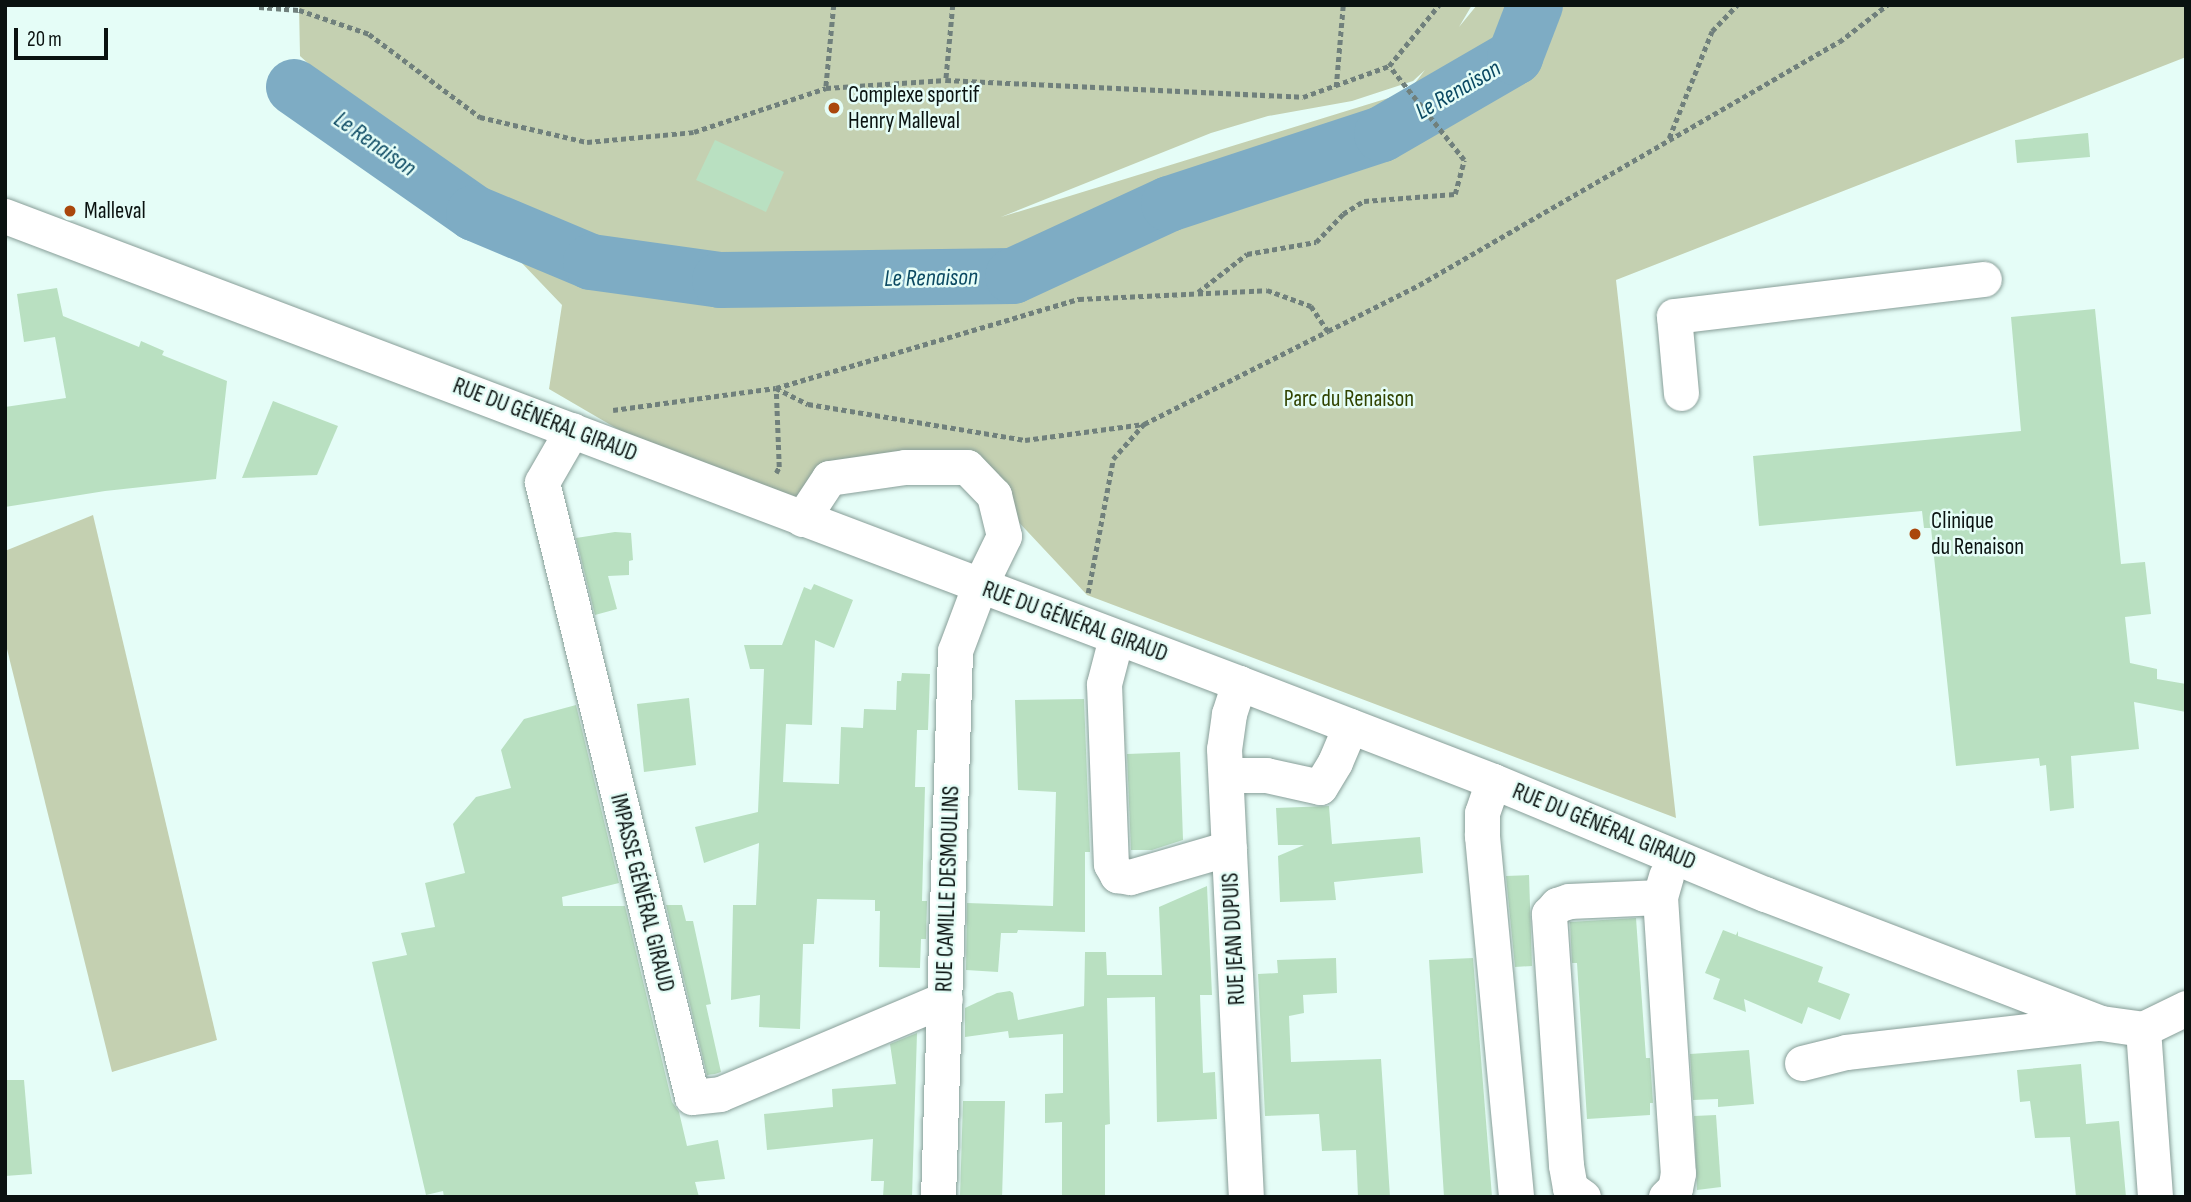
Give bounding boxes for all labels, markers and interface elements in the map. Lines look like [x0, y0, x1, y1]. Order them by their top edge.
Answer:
scale bar [18, 14, 112, 58]
text: 20 m [27, 27, 62, 52]
water label: Le Renaison [1410, 54, 1506, 126]
place label: Complexe sportif Henry Malleval [848, 81, 979, 135]
marker: Complexe sportif Henry Malleval [826, 100, 842, 116]
water label: Le Renaison [328, 105, 422, 183]
place label: Malleval [84, 197, 146, 225]
marker: Malleval [62, 203, 78, 219]
water label: Le Renaison [884, 263, 978, 293]
street label: RUE DU GÉNÉRAL GIRAUD [449, 372, 641, 468]
park label: Parc du Renaison [1284, 385, 1414, 413]
place label: Clinique du Renaison [1931, 507, 2024, 561]
marker: Clinique du Renaison [1905, 524, 1925, 544]
street label: RUE DU GÉNÉRAL GIRAUD [979, 576, 1171, 668]
street label: RUE DU GÉNÉRAL GIRAUD [1508, 778, 1700, 876]
street label: RUE CAMILLE DESMOULINS [931, 785, 965, 993]
street label: IMPASSE GÉNÉRAL GIRAUD [604, 791, 680, 995]
street label: RUE JEAN DUPUIS [1217, 872, 1251, 1006]

